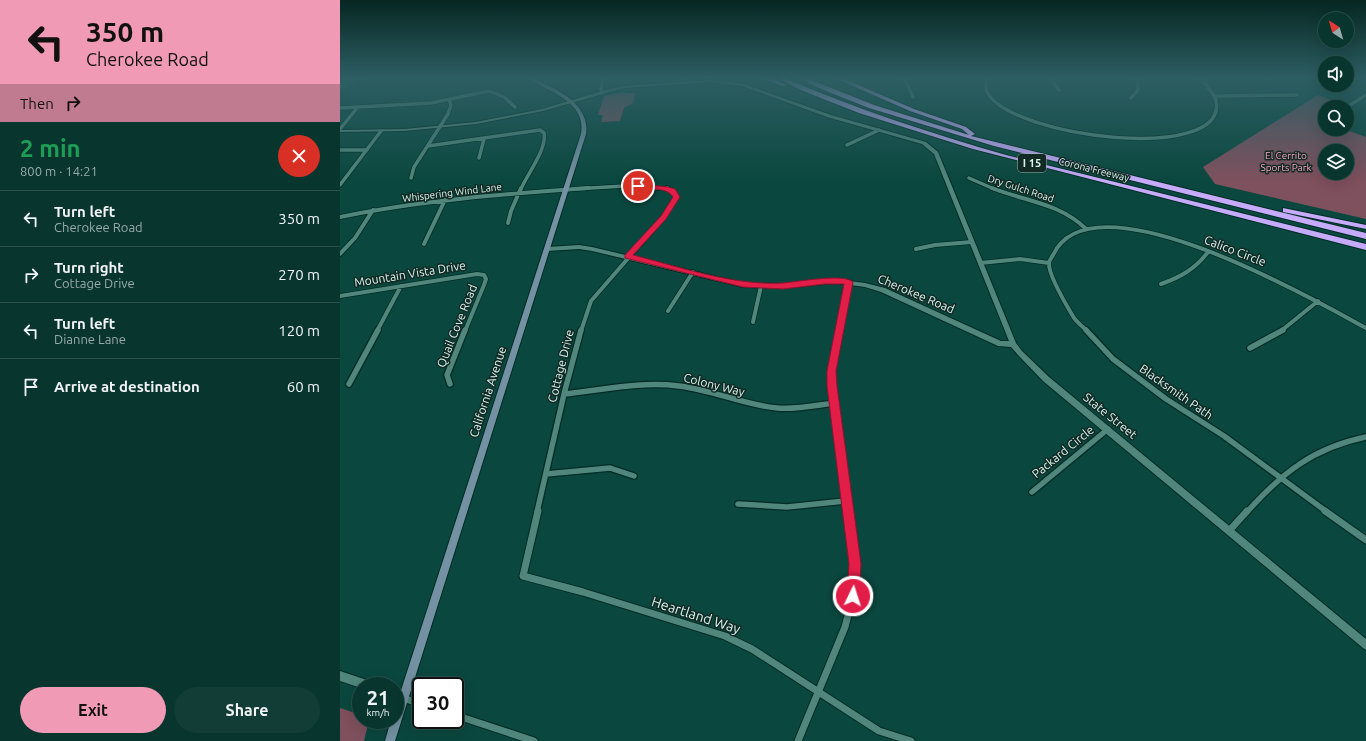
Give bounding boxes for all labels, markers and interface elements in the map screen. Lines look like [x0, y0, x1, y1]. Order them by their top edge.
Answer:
north arrow [1318, 12, 1354, 48]
map controls [1318, 12, 1354, 180]
icon: left [20, 16, 72, 68]
text: 350 m [86, 16, 164, 47]
text: Cherokee Road [86, 49, 209, 69]
button: sound [1318, 56, 1354, 92]
icon: right [62, 92, 84, 114]
text: Then [20, 95, 54, 112]
button: search [1318, 100, 1354, 136]
text: 2 min [20, 135, 81, 162]
button: close [278, 135, 320, 177]
button: layers [1318, 144, 1354, 180]
park label: El Cerrito Sports Park [1260, 150, 1312, 173]
road number: I 15 [1018, 154, 1046, 172]
street label: Corona Freeway [1057, 155, 1130, 184]
text: 800 m · 14:21 [20, 164, 98, 178]
pin [621, 169, 655, 203]
street label: Dry Gulch Road [986, 173, 1055, 204]
icon: arrive [627, 175, 649, 197]
street label: Whispering Wind Lane [402, 181, 502, 204]
text: Turn left [54, 203, 115, 220]
icon: left [20, 208, 42, 230]
text: 350 m [278, 210, 320, 227]
text: Cherokee Road [54, 220, 143, 234]
street label: Calico Circle [1202, 233, 1268, 268]
street label: Mountain Vista Drive [353, 258, 467, 289]
text: Turn right [54, 259, 124, 276]
icon: right [20, 264, 42, 286]
text: 270 m [278, 266, 320, 283]
street label: Cherokee Road [876, 272, 956, 316]
text: Cottage Drive [54, 276, 135, 290]
street label: Quail Cove Road [434, 282, 479, 369]
text: Turn left [54, 315, 115, 332]
icon: left [20, 320, 42, 342]
text: 120 m [278, 322, 320, 339]
street label: Cottage Drive [545, 328, 576, 404]
text: Dianne Lane [54, 332, 126, 346]
street label: California Avenue [467, 345, 508, 439]
street label: Blacksmith Path [1137, 362, 1215, 422]
street label: Colony Way [682, 371, 746, 398]
icon: arrive [20, 376, 42, 398]
text: Arrive at destination [54, 378, 200, 395]
text: 60 m [287, 378, 320, 395]
street label: State Street [1081, 390, 1140, 441]
street label: Packard Circle [1029, 423, 1096, 480]
position arrow [832, 575, 874, 617]
street label: Heartland Way [650, 593, 743, 637]
speed limit sign: 30 [412, 677, 464, 729]
text: 21 [367, 686, 389, 709]
button: Exit [20, 687, 166, 733]
button: Share [174, 687, 320, 733]
text: km/h [366, 707, 390, 718]

